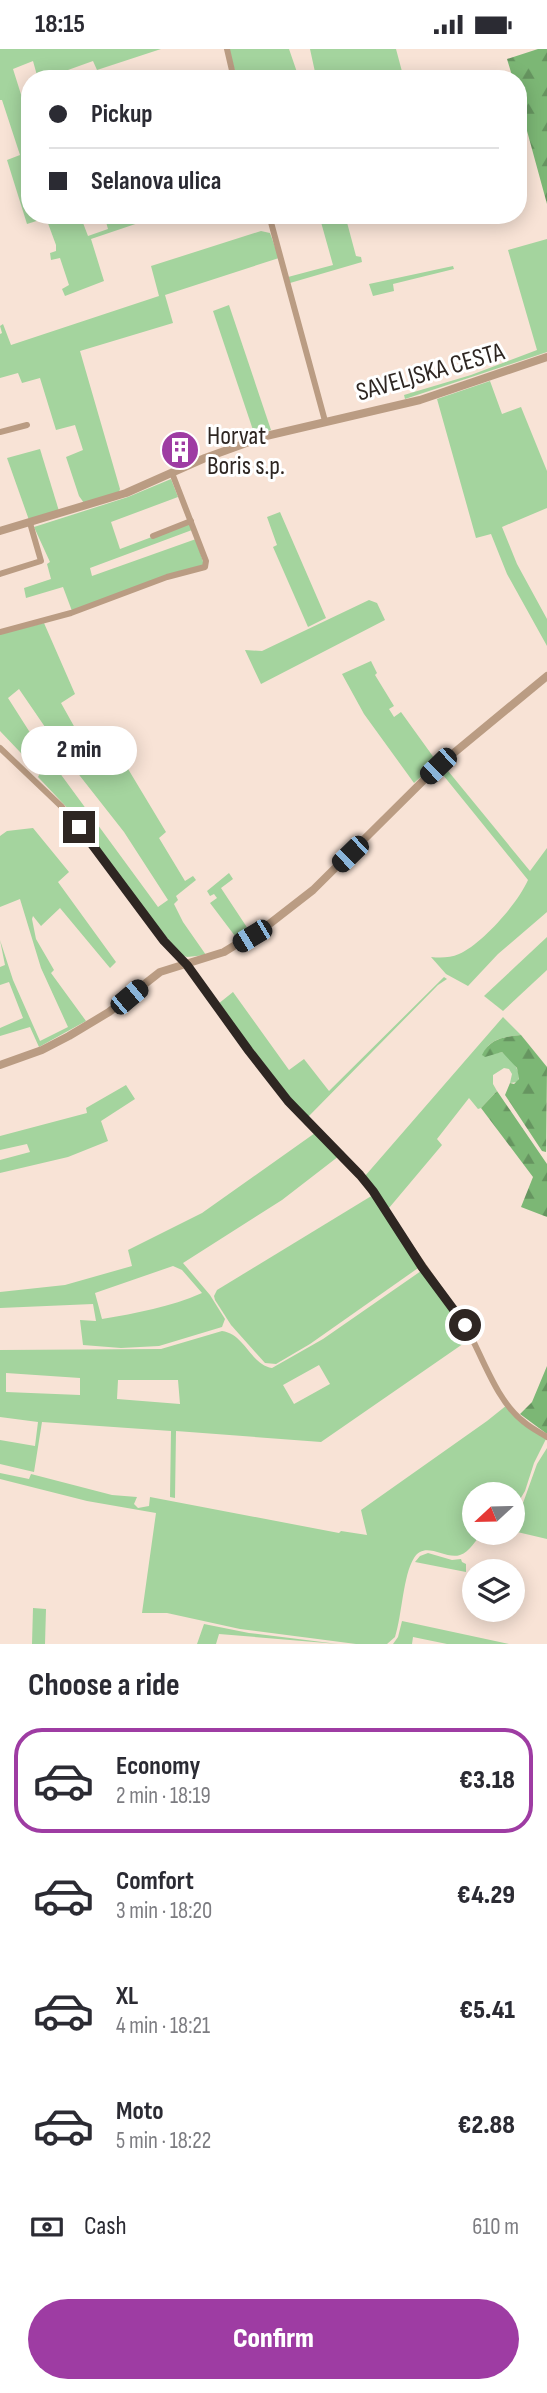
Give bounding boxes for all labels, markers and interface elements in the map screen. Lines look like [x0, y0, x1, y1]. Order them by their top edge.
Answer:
text: 18:15 [35, 9, 85, 40]
text: Pickup [91, 99, 153, 130]
text: Selanova ulica [91, 166, 221, 197]
street label: SAVELJSKA CESTA [353, 336, 509, 408]
place label: Horvat Boris s.p. [207, 421, 285, 482]
building icon: Horvat Boris s.p. [159, 429, 201, 471]
callout: 2 min [21, 725, 137, 775]
text: 2 min [57, 736, 101, 764]
car [416, 744, 461, 788]
route end [63, 811, 95, 843]
car [328, 832, 373, 876]
car [229, 916, 276, 956]
car [107, 975, 152, 1019]
route start [449, 1309, 481, 1341]
north arrow [462, 1482, 525, 1545]
map controls [462, 1482, 525, 1622]
button: layers [462, 1559, 525, 1622]
text: Choose a ride [28, 1666, 180, 1705]
icon: car [32, 1749, 95, 1812]
text: Economy [116, 1751, 200, 1782]
text: €3.18 [459, 1765, 515, 1796]
text: 2 min · 18:19 [116, 1782, 211, 1810]
icon: car [32, 1864, 95, 1927]
text: Comfort [116, 1866, 194, 1897]
text: €4.29 [457, 1880, 515, 1911]
text: 3 min · 18:20 [116, 1897, 212, 1925]
icon: car [32, 1979, 95, 2042]
text: XL [116, 1981, 138, 2012]
text: €5.41 [460, 1995, 515, 2026]
text: 4 min · 18:21 [116, 2012, 210, 2040]
icon: car [32, 2094, 95, 2157]
text: Moto [116, 2096, 164, 2127]
text: €2.88 [458, 2110, 515, 2141]
text: 5 min · 18:22 [116, 2127, 211, 2155]
icon: cash [28, 2208, 66, 2246]
text: Cash [84, 2211, 127, 2242]
text: 610 m [472, 2213, 519, 2241]
button: Confirm [28, 2299, 519, 2379]

